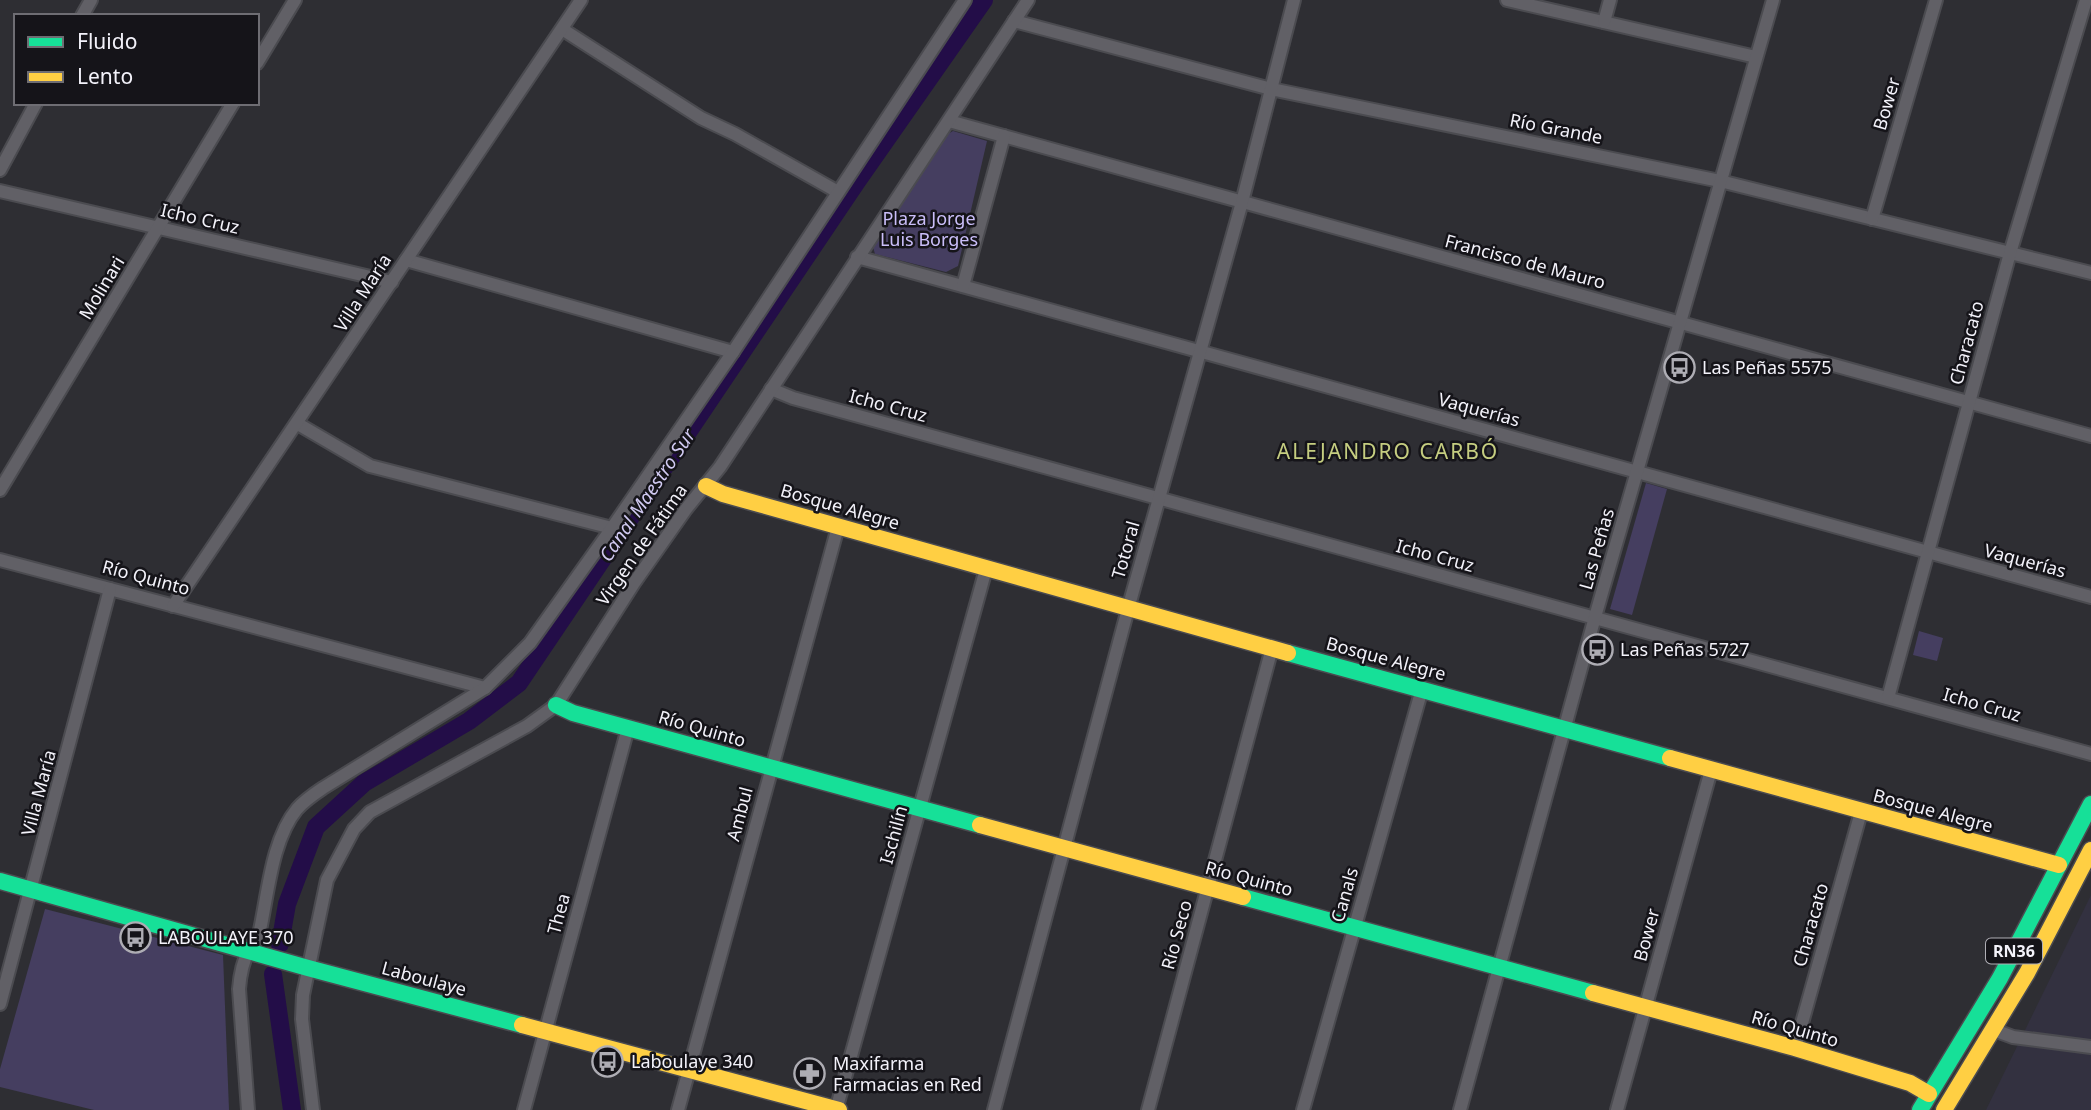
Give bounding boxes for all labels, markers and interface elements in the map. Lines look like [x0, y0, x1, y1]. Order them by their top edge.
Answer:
legend [14, 14, 259, 105]
text: Fluido [77, 27, 137, 55]
text: Lento [77, 62, 133, 90]
street label: Bower [1867, 74, 1905, 133]
street label: Río Grande [1508, 107, 1605, 149]
street label: Icho Cruz [159, 197, 242, 239]
park label: Plaza Jorge Luis Borges [880, 206, 978, 251]
street label: Francisco de Mauro [1442, 228, 1608, 294]
street label: Villa María [328, 249, 396, 336]
street label: Molinari [73, 251, 129, 324]
street label: Characato [1943, 298, 1989, 387]
bus stop icon: Las Peñas 5575 [1662, 351, 1696, 385]
place label: Las Peñas 5575 [1702, 355, 1832, 379]
street label: Icho Cruz [847, 383, 930, 427]
street label: Vaquerías [1436, 387, 1523, 431]
water label: Canal Maestro Sur [593, 422, 702, 567]
district label: ALEJANDRO CARBÓ [1277, 437, 1499, 465]
street label: Bosque Alegre [778, 478, 903, 535]
street label: Virgen de Fátima [590, 479, 692, 610]
street label: Las Peñas [1573, 505, 1619, 592]
street label: Totoral [1105, 518, 1145, 581]
street label: Icho Cruz [1394, 533, 1477, 577]
street label: Vaquerías [1982, 538, 2069, 582]
street label: Río Quinto [100, 554, 193, 600]
street label: Bosque Alegre [1324, 631, 1449, 686]
bus stop icon: Las Peñas 5727 [1580, 633, 1614, 667]
place label: Las Peñas 5727 [1620, 637, 1750, 661]
street label: Icho Cruz [1941, 681, 2024, 727]
street label: Río Quinto [656, 704, 749, 752]
street label: Villa María [15, 747, 61, 838]
street label: Bosque Alegre [1871, 783, 1996, 838]
street label: Ambul [720, 784, 758, 843]
street label: Ischilín [874, 803, 912, 867]
street label: Río Quinto [1203, 855, 1296, 901]
street label: Canals [1325, 865, 1363, 925]
street label: Characato [1787, 880, 1833, 969]
street label: Thea [541, 891, 575, 937]
street label: Río Seco [1155, 897, 1197, 972]
street label: Bower [1627, 905, 1665, 964]
bus stop icon: LABOULAYE 370 [118, 921, 152, 955]
place label: LABOULAYE 370 [158, 925, 293, 949]
road number: RN36 [1986, 939, 2042, 964]
street label: Laboulaye [379, 955, 469, 1001]
street label: Río Quinto [1749, 1004, 1842, 1052]
bus stop icon: Laboulaye 340 [591, 1045, 625, 1079]
place label: Laboulaye 340 [631, 1049, 753, 1073]
place label: Maxifarma Farmacias en Red [833, 1051, 982, 1096]
pharmacy icon: Maxifarma Farmacias en Red [793, 1057, 827, 1091]

